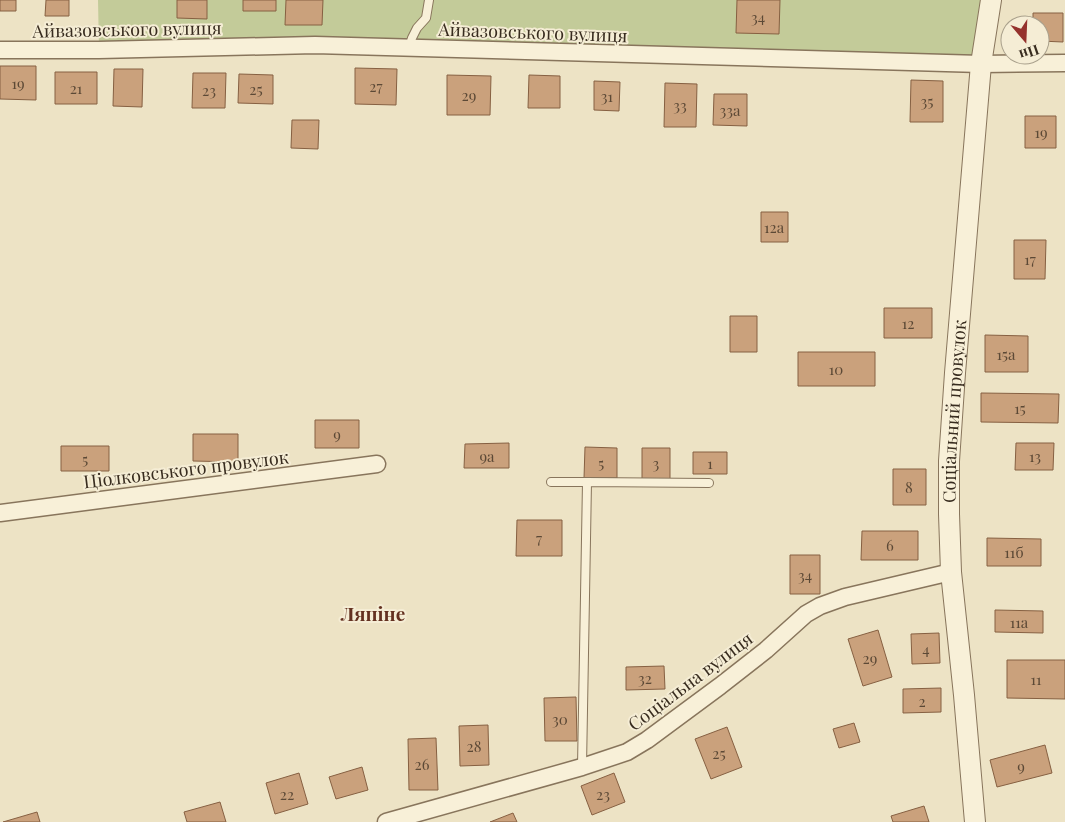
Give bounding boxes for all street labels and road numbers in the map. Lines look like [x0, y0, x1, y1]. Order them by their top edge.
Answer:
street label: Айвазовського вулиця [31, 15, 222, 43]
street label: Айвазовського вулиця [437, 17, 628, 47]
street label: Соціальний провулок [937, 319, 971, 503]
street label: Ціолковського провулок [82, 444, 290, 494]
street label: Соціальна вулиця [623, 626, 758, 736]

